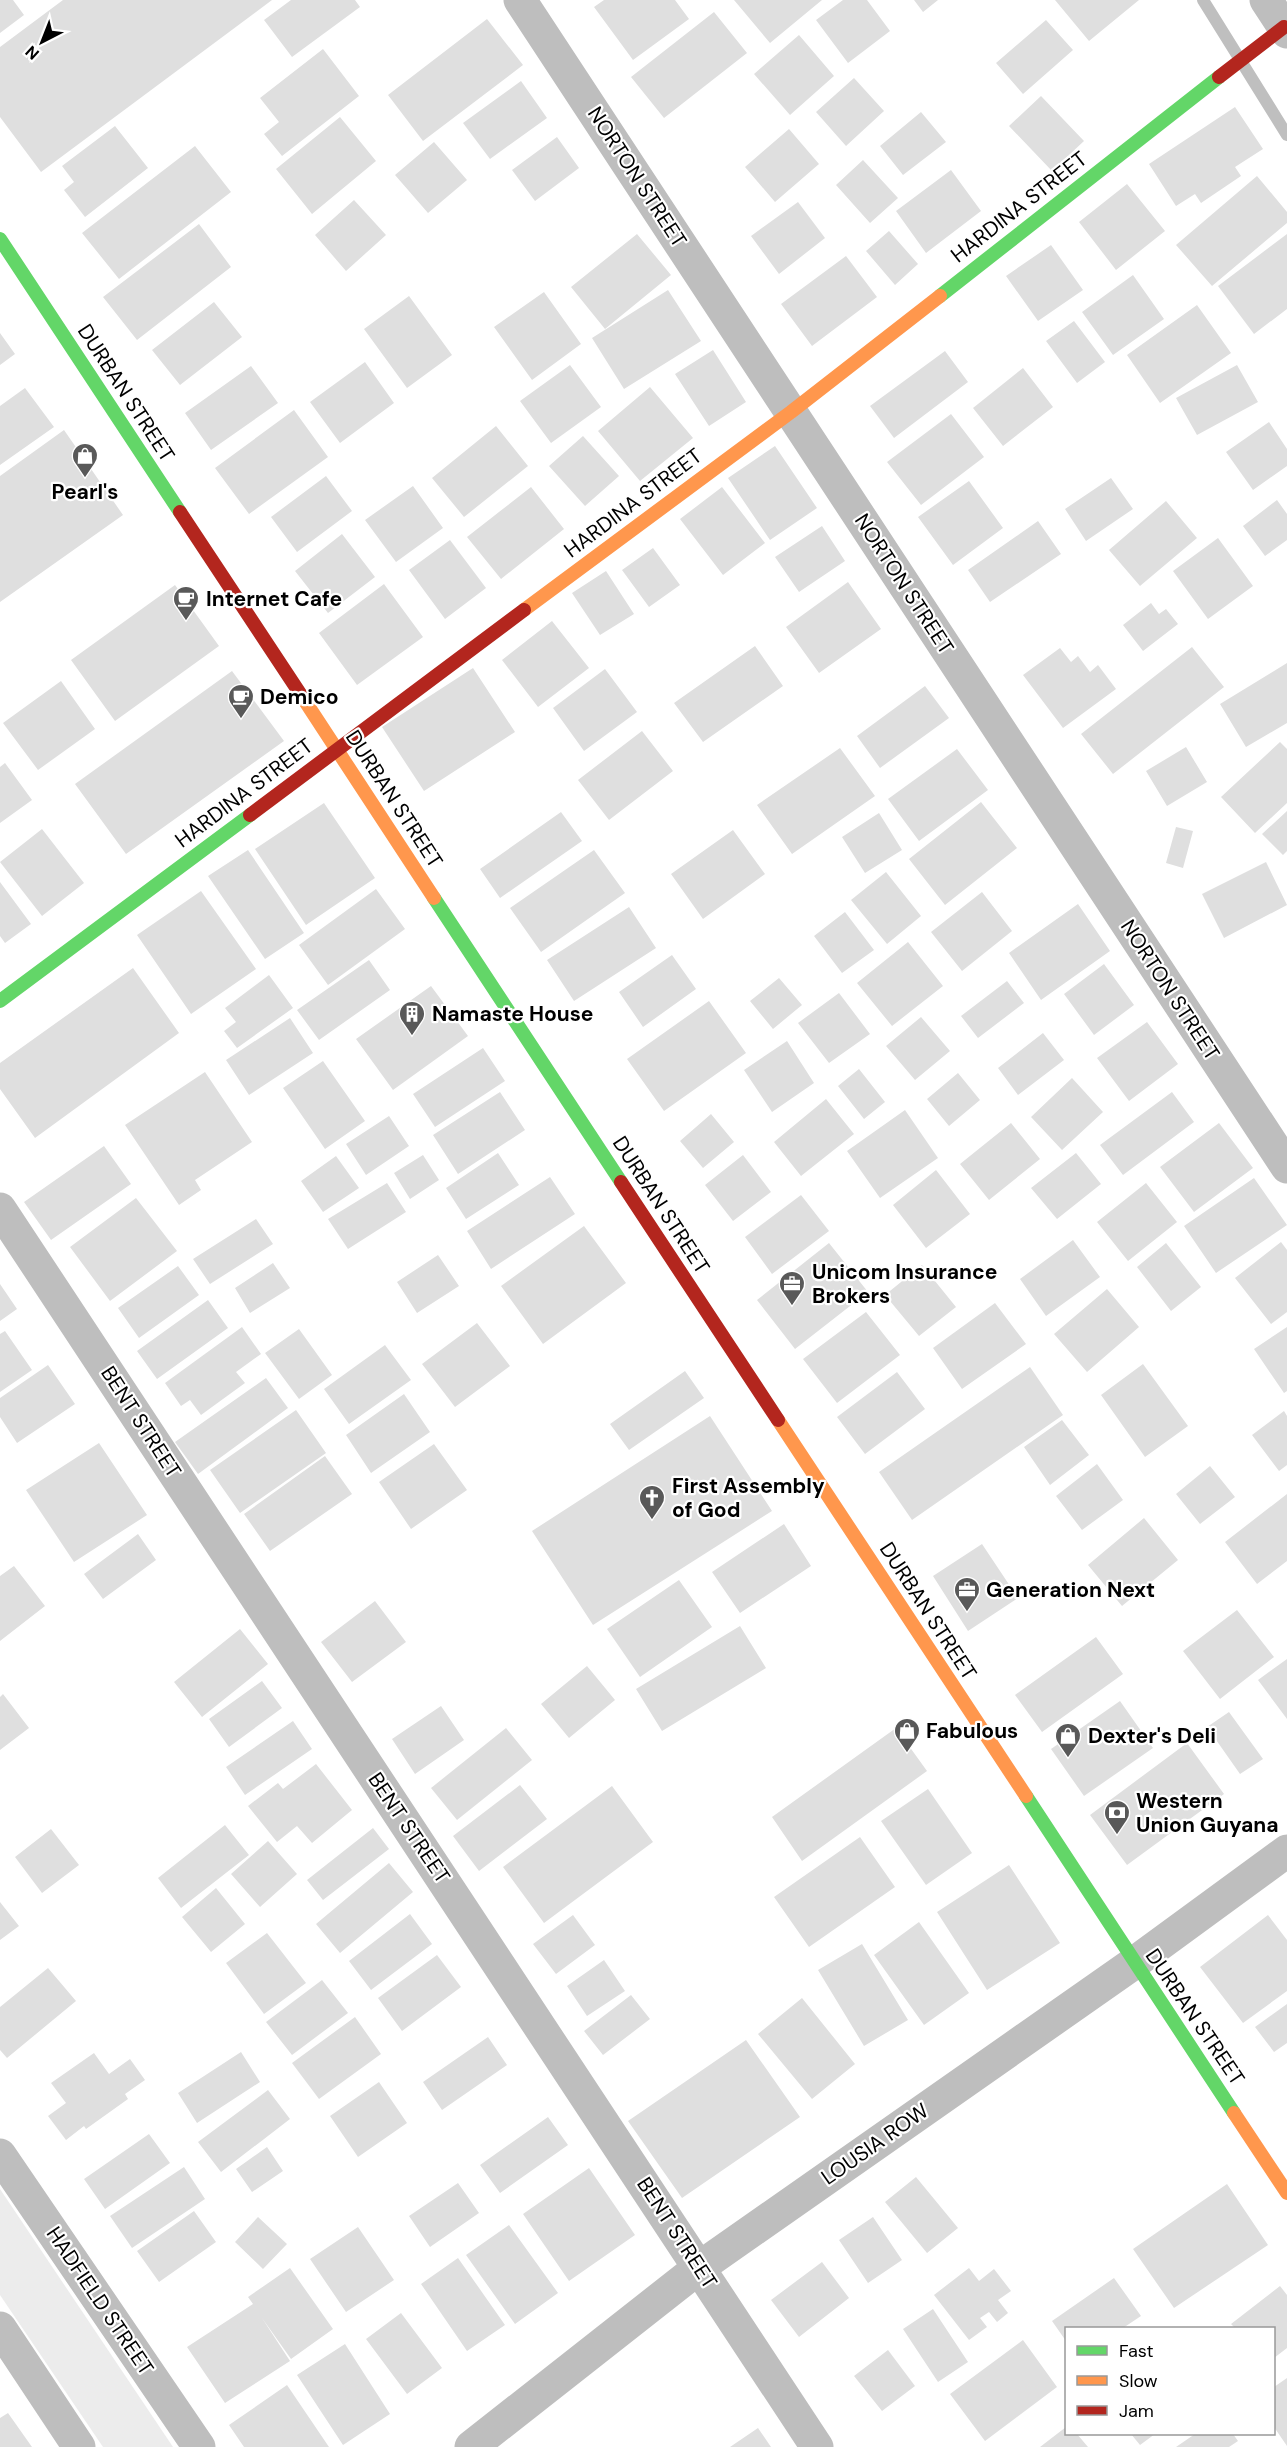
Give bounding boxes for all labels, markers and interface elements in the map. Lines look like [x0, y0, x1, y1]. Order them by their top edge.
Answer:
north arrow [12, 12, 72, 72]
text: N [21, 41, 44, 64]
street label: NORTON STREET [581, 101, 693, 253]
street label: HARDINA STREET [945, 145, 1093, 269]
street label: DURBAN STREET [71, 319, 181, 467]
shop icon: Pearl's [70, 441, 100, 479]
street label: HARDINA STREET [558, 442, 708, 564]
place label: Pearl's [52, 478, 118, 506]
street label: NORTON STREET [848, 508, 960, 660]
cafe icon: Internet Cafe [171, 584, 201, 622]
place label: Internet Cafe [206, 585, 342, 613]
cafe icon: Demico [226, 682, 256, 720]
place label: Demico [260, 683, 339, 711]
street label: DURBAN STREET [339, 725, 449, 873]
street label: HARDINA STREET [169, 732, 319, 854]
street label: NORTON STREET [1114, 914, 1226, 1066]
building icon: Namaste House [397, 999, 427, 1037]
place label: Namaste House [432, 1000, 594, 1028]
street label: DURBAN STREET [606, 1131, 716, 1279]
place label: Unicom Insurance Brokers [812, 1258, 997, 1310]
office icon: Unicom Insurance Brokers [777, 1269, 807, 1307]
street label: BENT STREET [94, 1361, 188, 1483]
place label: First Assembly of God [672, 1472, 825, 1524]
church icon: First Assembly of God [637, 1483, 667, 1521]
street label: DURBAN STREET [873, 1537, 983, 1685]
office icon: Generation Next [952, 1575, 982, 1613]
place label: Generation Next [986, 1576, 1155, 1604]
shop icon: Fabulous [892, 1716, 922, 1754]
place label: Fabulous [926, 1717, 1018, 1745]
shop icon: Dexter's Deli [1053, 1721, 1083, 1759]
place label: Dexter's Deli [1088, 1722, 1216, 1750]
street label: BENT STREET [362, 1767, 457, 1889]
place label: Western Union Guyana [1136, 1787, 1278, 1839]
bank icon: Western Union Guyana [1102, 1798, 1132, 1836]
street label: DURBAN STREET [1139, 1943, 1251, 2091]
street label: LOUSIA ROW [816, 2097, 934, 2191]
street label: BENT STREET [630, 2172, 724, 2294]
street label: HADFIELD STREET [40, 2221, 160, 2381]
legend [1065, 2327, 1275, 2435]
text: Fast [1119, 2339, 1154, 2363]
text: Slow [1119, 2369, 1158, 2393]
text: Jam [1119, 2399, 1154, 2423]

